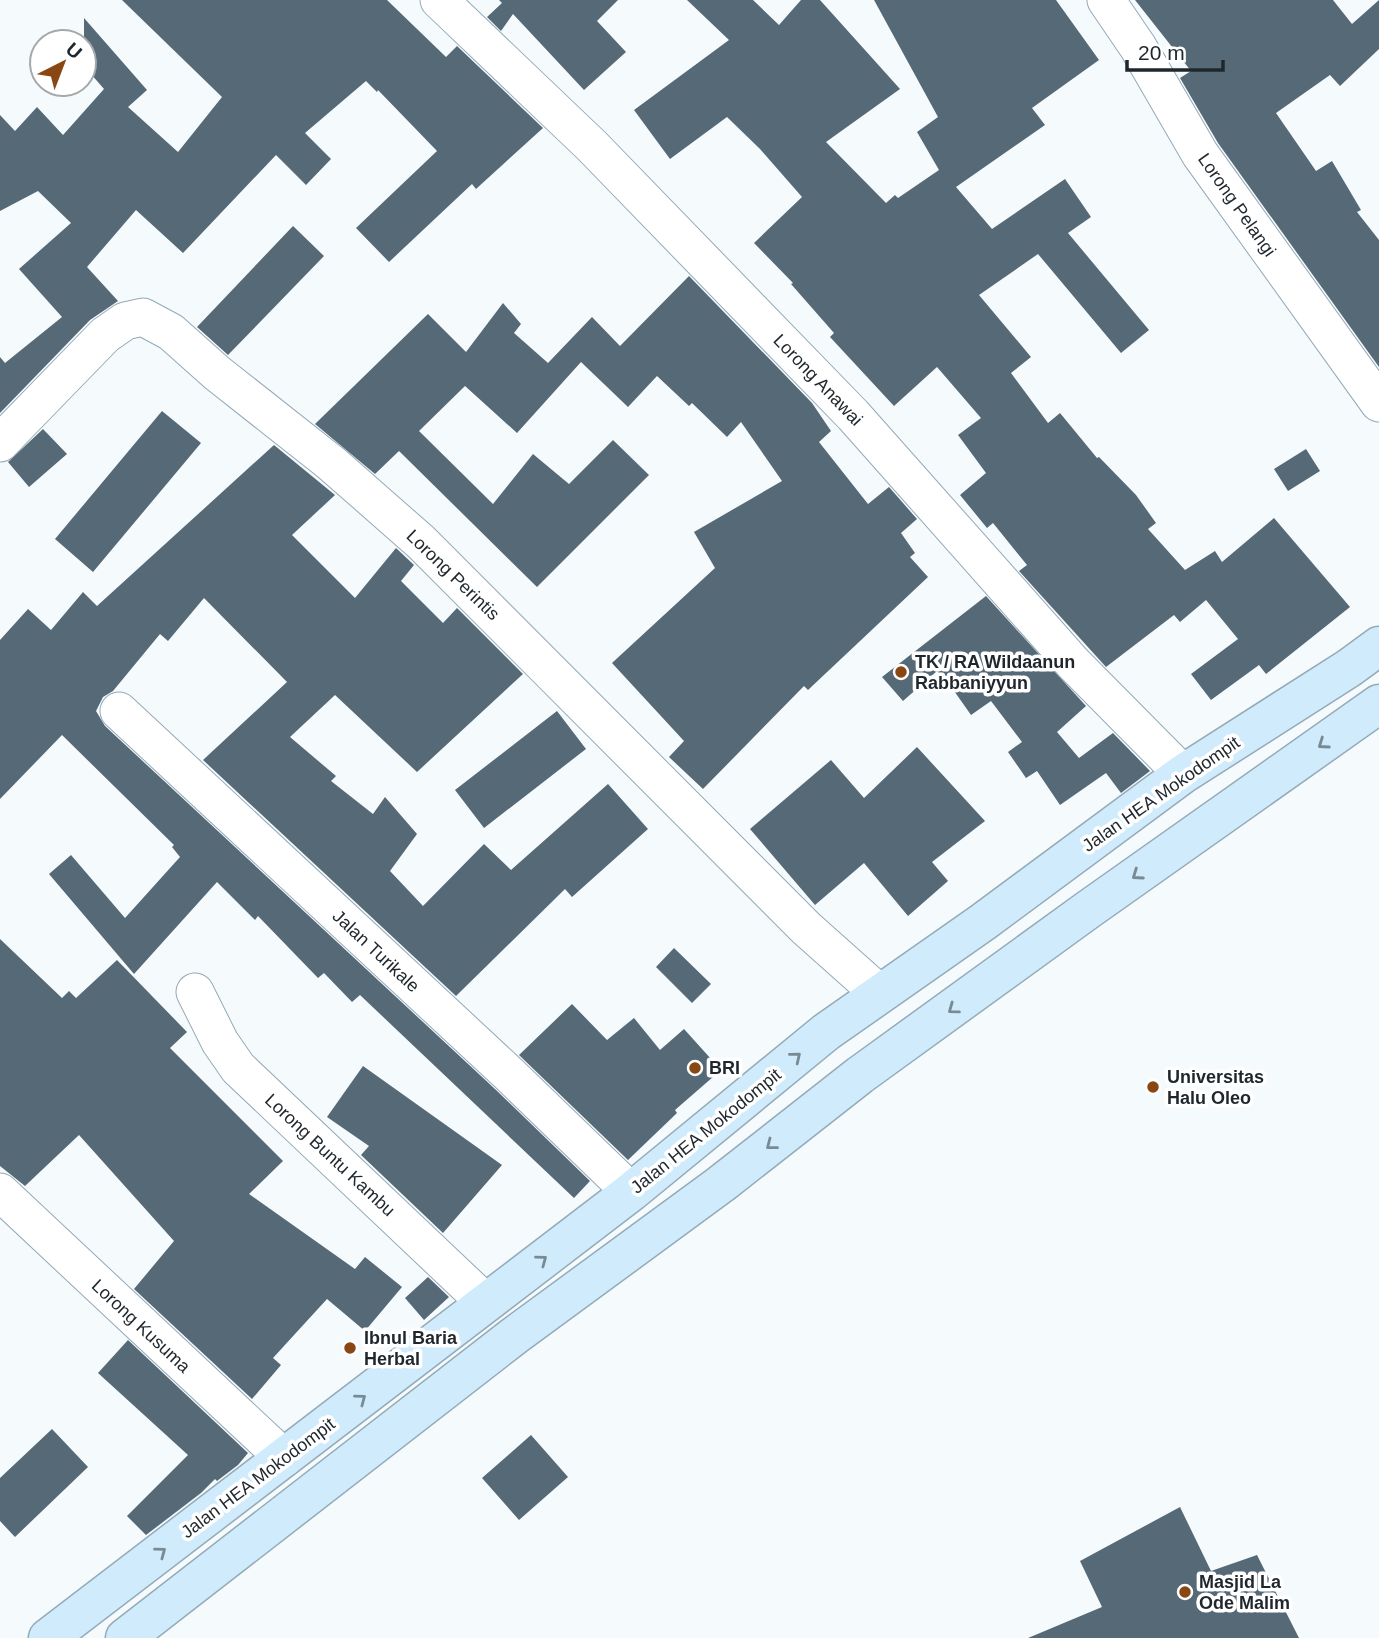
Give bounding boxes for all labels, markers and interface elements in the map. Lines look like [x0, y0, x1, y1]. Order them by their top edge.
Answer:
north arrow [28, 28, 98, 98]
scale bar [1127, 28, 1223, 72]
text: U [62, 38, 86, 63]
text: 20 m [1138, 41, 1185, 64]
street label: Lorong Pelangi [1194, 150, 1280, 260]
street label: Lorong Anawai [769, 330, 867, 430]
street label: Lorong Perintis [403, 526, 503, 624]
place label: TK / RA Wildaanun Rabbaniyyun [915, 652, 1075, 693]
marker: TK / RA Wildaanun Rabbaniyyun [893, 664, 909, 680]
street label: Jalan HEA Mokodompit [1079, 732, 1243, 856]
one-way arrow [1318, 736, 1331, 748]
one-way arrow [1132, 867, 1145, 879]
street label: Jalan Turikale [329, 906, 423, 996]
one-way arrow [949, 1001, 961, 1013]
one-way arrow [787, 1053, 800, 1065]
place label: BRI [709, 1058, 740, 1078]
marker: BRI [687, 1060, 703, 1076]
street label: Jalan HEA Mokodompit [627, 1064, 785, 1198]
place label: Universitas Halu Oleo [1167, 1067, 1264, 1108]
marker: Universitas Halu Oleo [1145, 1079, 1161, 1095]
street label: Lorong Buntu Kambu [261, 1090, 399, 1220]
one-way arrow [767, 1136, 779, 1149]
one-way arrow [534, 1256, 547, 1269]
street label: Lorong Kusuma [88, 1275, 195, 1377]
place label: Ibnul Baria Herbal [364, 1328, 458, 1369]
marker: Ibnul Baria Herbal [342, 1340, 358, 1356]
one-way arrow [353, 1394, 366, 1407]
street label: Jalan HEA Mokodompit [177, 1414, 339, 1542]
one-way arrow [153, 1547, 166, 1560]
place label: Masjid La Ode Malim [1199, 1572, 1290, 1613]
marker: Masjid La Ode Malim [1177, 1584, 1193, 1600]

